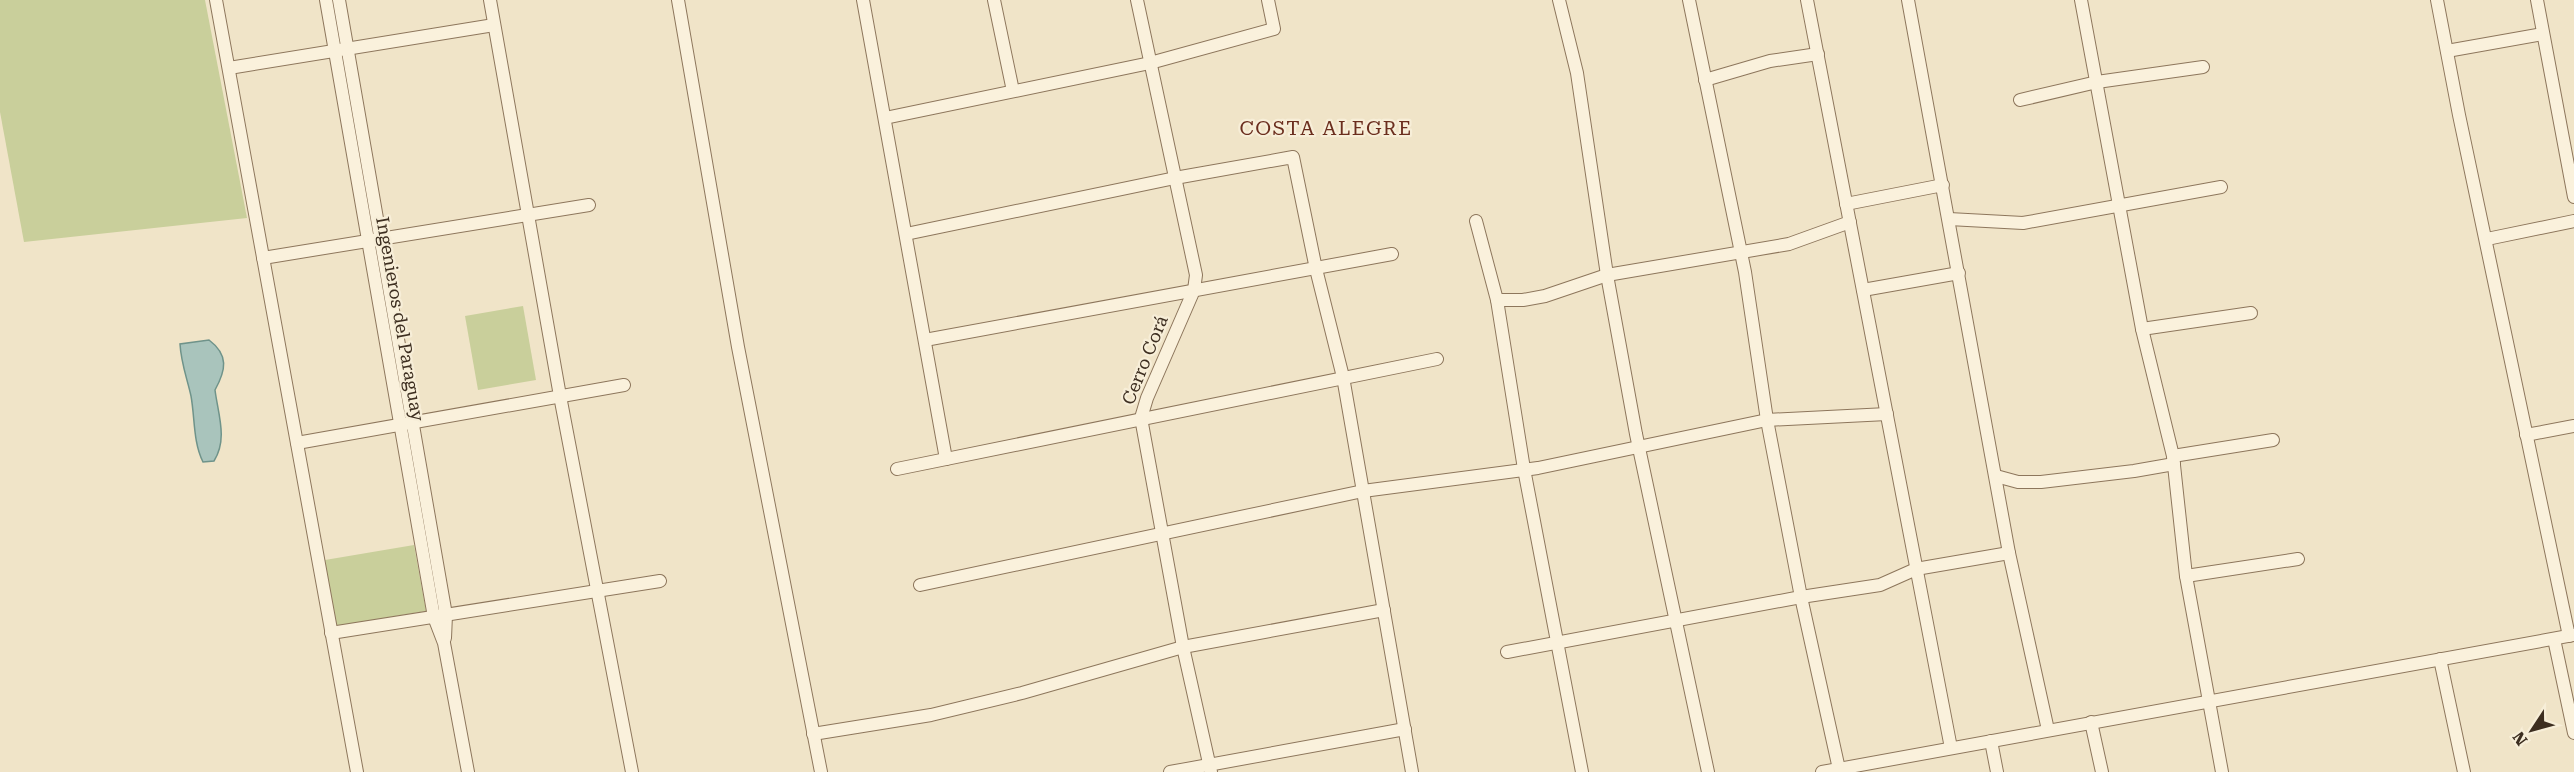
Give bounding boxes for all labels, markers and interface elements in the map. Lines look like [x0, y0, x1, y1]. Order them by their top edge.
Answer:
district label: COSTA ALEGRE [1239, 116, 1413, 140]
street label: Ingenieros del Paraguay [372, 215, 429, 423]
street label: Cerro Corá [1117, 312, 1172, 407]
north arrow [2502, 700, 2562, 760]
text: N [2509, 728, 2532, 749]

